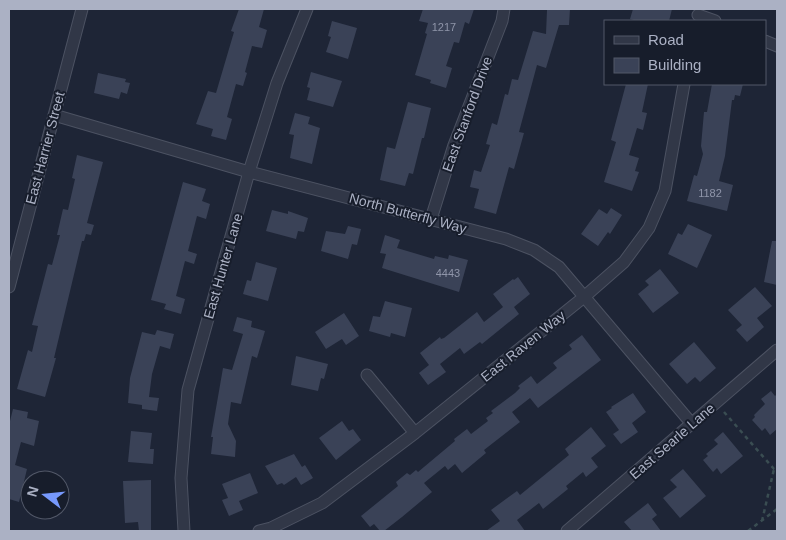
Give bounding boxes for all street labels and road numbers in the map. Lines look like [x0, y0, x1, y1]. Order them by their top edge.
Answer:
street label: East Stanford Drive [439, 54, 495, 174]
street label: East Harrier Street [22, 90, 68, 206]
street label: North Butterfly Way [348, 190, 468, 236]
street label: East Hunter Lane [200, 211, 246, 321]
street label: East Raven Way [478, 307, 568, 385]
street label: East Searle Lane [626, 400, 718, 482]

